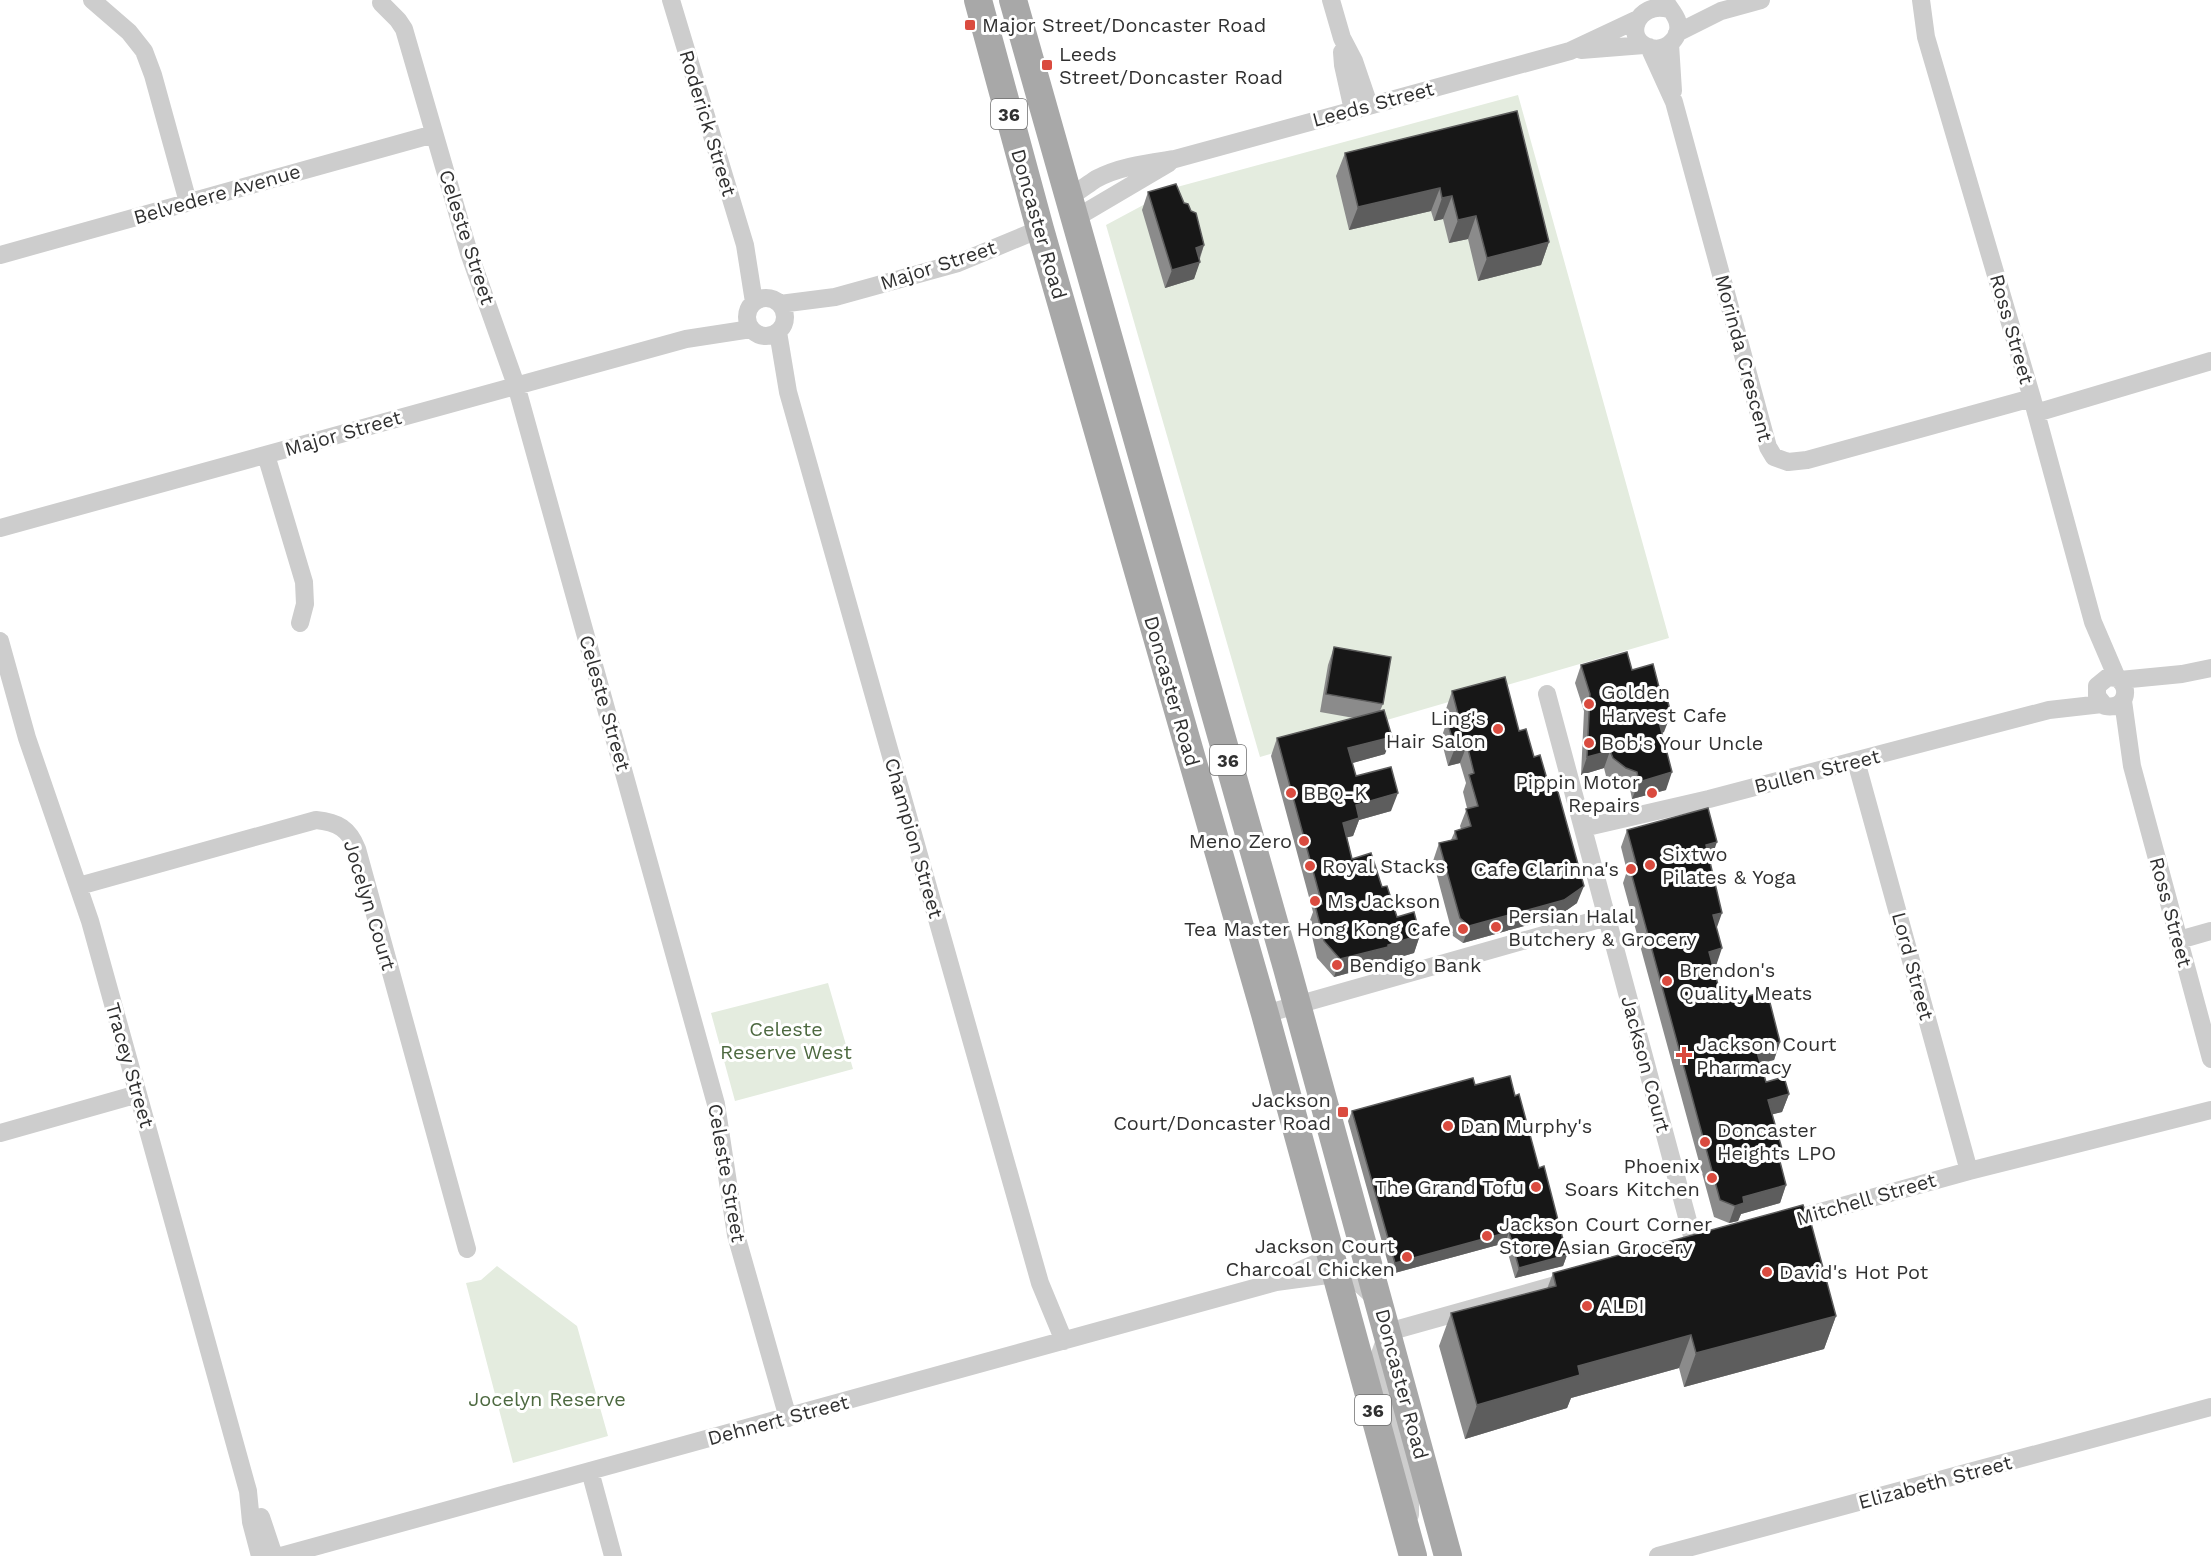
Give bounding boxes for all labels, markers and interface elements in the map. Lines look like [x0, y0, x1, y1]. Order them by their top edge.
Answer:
place label: Major Street/Doncaster Road [982, 13, 1266, 37]
marker: Major Street/Doncaster Road [963, 18, 977, 32]
place label: Leeds Street/Doncaster Road [1059, 42, 1283, 89]
street label: Roderick Street [674, 47, 742, 200]
marker: Leeds Street/Doncaster Road [1040, 58, 1054, 72]
street label: Leeds Street [1310, 76, 1437, 132]
road number: 36 [991, 99, 1027, 129]
street label: Doncaster Road [1006, 146, 1072, 302]
street label: Belvedere Avenue [131, 159, 303, 229]
street label: Celeste Street [434, 167, 500, 308]
street label: Major Street [877, 235, 1000, 295]
street label: Ross Street [1985, 271, 2039, 387]
street label: Morinda Crescent [1710, 272, 1778, 445]
street label: Major Street [282, 405, 405, 461]
street label: Doncaster Road [1139, 613, 1205, 769]
street label: Celeste Street [574, 632, 636, 774]
place label: Golden Harvest Cafe [1601, 680, 1727, 727]
marker: Golden Harvest Cafe [1582, 697, 1596, 711]
place label: Ling's Hair Salon [1386, 706, 1486, 753]
marker: Ling's Hair Salon [1491, 722, 1505, 736]
place label: Bob's Your Uncle [1601, 731, 1763, 755]
marker: Bob's Your Uncle [1582, 736, 1596, 750]
street label: Bullen Street [1752, 744, 1883, 798]
road number: 36 [1210, 745, 1246, 775]
street label: Champion Street [880, 755, 949, 922]
place label: Pippin Motor Repairs [1516, 770, 1640, 817]
place label: BBQ-K [1303, 781, 1367, 805]
marker: BBQ-K [1284, 786, 1298, 800]
marker: Pippin Motor Repairs [1645, 786, 1659, 800]
place label: Meno Zero [1189, 829, 1292, 853]
marker: Meno Zero [1297, 834, 1311, 848]
street label: Jocelyn Court [339, 837, 401, 974]
place label: Sixtwo Pilates & Yoga [1662, 842, 1796, 889]
place label: Royal Stacks [1322, 854, 1446, 878]
street label: Ross Street [2145, 854, 2197, 970]
place label: Cafe Clarinna's [1473, 857, 1619, 881]
marker: Sixtwo Pilates & Yoga [1643, 858, 1657, 872]
marker: Royal Stacks [1303, 859, 1317, 873]
marker: Cafe Clarinna's [1624, 862, 1638, 876]
place label: Ms Jackson [1327, 889, 1440, 913]
marker: Ms Jackson [1308, 894, 1322, 908]
place label: Persian Halal Butchery & Grocery [1508, 904, 1697, 951]
street label: Lord Street [1887, 909, 1939, 1023]
place label: Tea Master Hong Kong Cafe [1184, 917, 1451, 941]
marker: Persian Halal Butchery & Grocery [1489, 920, 1503, 934]
marker: Tea Master Hong Kong Cafe [1456, 922, 1470, 936]
place label: Bendigo Bank [1349, 953, 1481, 977]
marker: Bendigo Bank [1330, 958, 1344, 972]
place label: Brendon's Quality Meats [1679, 958, 1812, 1005]
marker: Brendon's Quality Meats [1660, 974, 1674, 988]
street label: Jackson Court [1616, 993, 1676, 1135]
street label: Tracey Street [101, 1000, 159, 1131]
park label: Celeste Reserve West [720, 1017, 853, 1064]
place label: Jackson Court Pharmacy [1696, 1032, 1837, 1079]
marker: Jackson Court Pharmacy [1677, 1048, 1691, 1062]
place label: Jackson Court/Doncaster Road [1113, 1088, 1331, 1135]
street label: Celeste Street [703, 1102, 751, 1245]
marker: Jackson Court/Doncaster Road [1336, 1105, 1350, 1119]
place label: Dan Murphy's [1460, 1114, 1592, 1138]
place label: Doncaster Heights LPO [1717, 1118, 1836, 1165]
marker: Dan Murphy's [1441, 1119, 1455, 1133]
marker: Doncaster Heights LPO [1698, 1135, 1712, 1149]
place label: Phoenix Soars Kitchen [1564, 1154, 1700, 1201]
street label: Mitchell Street [1793, 1167, 1939, 1230]
marker: Phoenix Soars Kitchen [1705, 1171, 1719, 1185]
place label: The Grand Tofu [1375, 1175, 1524, 1199]
marker: The Grand Tofu [1529, 1180, 1543, 1194]
place label: Jackson Court Corner Store Asian Grocery [1499, 1212, 1712, 1259]
marker: Jackson Court Corner Store Asian Grocery [1480, 1229, 1494, 1243]
place label: Jackson Court Charcoal Chicken [1225, 1234, 1396, 1281]
marker: Jackson Court Charcoal Chicken [1400, 1250, 1414, 1264]
place label: David's Hot Pot [1779, 1260, 1929, 1284]
marker: David's Hot Pot [1760, 1265, 1774, 1279]
place label: ALDI [1599, 1294, 1645, 1318]
marker: ALDI [1580, 1299, 1594, 1313]
street label: Doncaster Road [1370, 1306, 1434, 1462]
park label: Jocelyn Reserve [468, 1387, 626, 1411]
street label: Dehnert Street [705, 1389, 852, 1450]
road number: 36 [1355, 1395, 1391, 1425]
street label: Elizabeth Street [1856, 1450, 2015, 1514]

